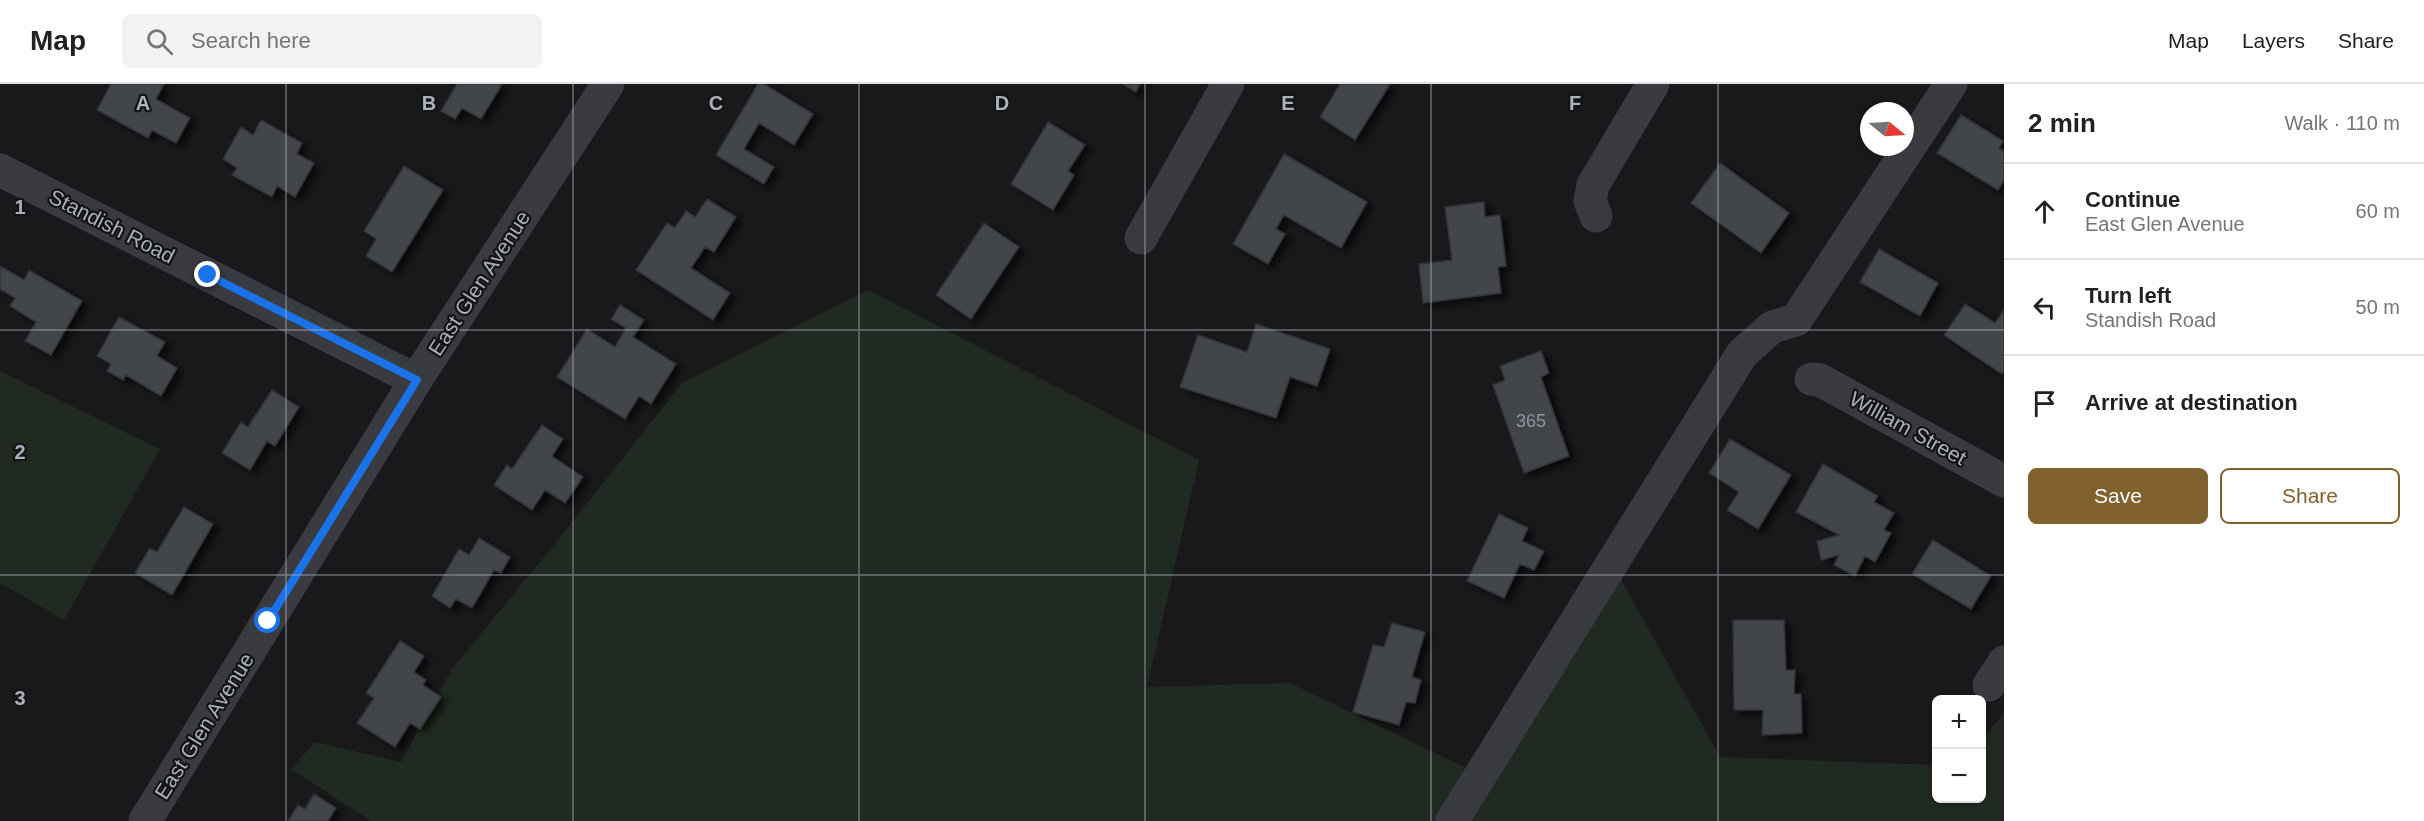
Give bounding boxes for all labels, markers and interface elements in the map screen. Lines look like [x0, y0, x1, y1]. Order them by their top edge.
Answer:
search box [122, 14, 542, 68]
text: Map [30, 25, 86, 56]
icon: search [143, 25, 176, 58]
text: Search here [191, 28, 311, 53]
text: Map [2168, 29, 2209, 52]
text: Layers [2242, 29, 2305, 52]
text: Share [2338, 29, 2394, 52]
text: A [136, 92, 150, 114]
text: B [422, 92, 436, 114]
text: C [709, 92, 723, 114]
text: D [995, 92, 1009, 114]
text: E [1281, 92, 1295, 114]
text: F [1569, 92, 1581, 114]
north arrow [1860, 102, 1914, 156]
text: 2 min [2028, 108, 2096, 138]
text: Walk · 110 m [2284, 112, 2400, 134]
street label: Standish Road [45, 184, 179, 268]
text: Continue [2085, 187, 2180, 212]
icon: ahead [2028, 195, 2061, 228]
text: 1 [14, 196, 26, 218]
text: 60 m [2356, 200, 2400, 222]
street label: East Glen Avenue [424, 206, 534, 360]
text: East Glen Avenue [2085, 213, 2245, 235]
route end [194, 261, 220, 287]
text: Turn left [2085, 283, 2171, 308]
icon: left [2028, 291, 2061, 324]
text: 50 m [2356, 296, 2400, 318]
text: Standish Road [2085, 309, 2216, 331]
street label: William Street [1846, 387, 1970, 470]
icon: arrive [2028, 387, 2061, 420]
text: Arrive at destination [2085, 390, 2298, 415]
house number: 365 [1516, 411, 1546, 431]
text: 2 [14, 441, 26, 463]
button: Save [2028, 468, 2208, 524]
button: Share [2220, 468, 2400, 524]
route start [254, 607, 280, 633]
street label: East Glen Avenue [150, 649, 258, 803]
text: 3 [14, 687, 26, 709]
map controls [1932, 695, 1986, 803]
button: + [1932, 695, 1986, 749]
button: − [1932, 749, 1986, 803]

